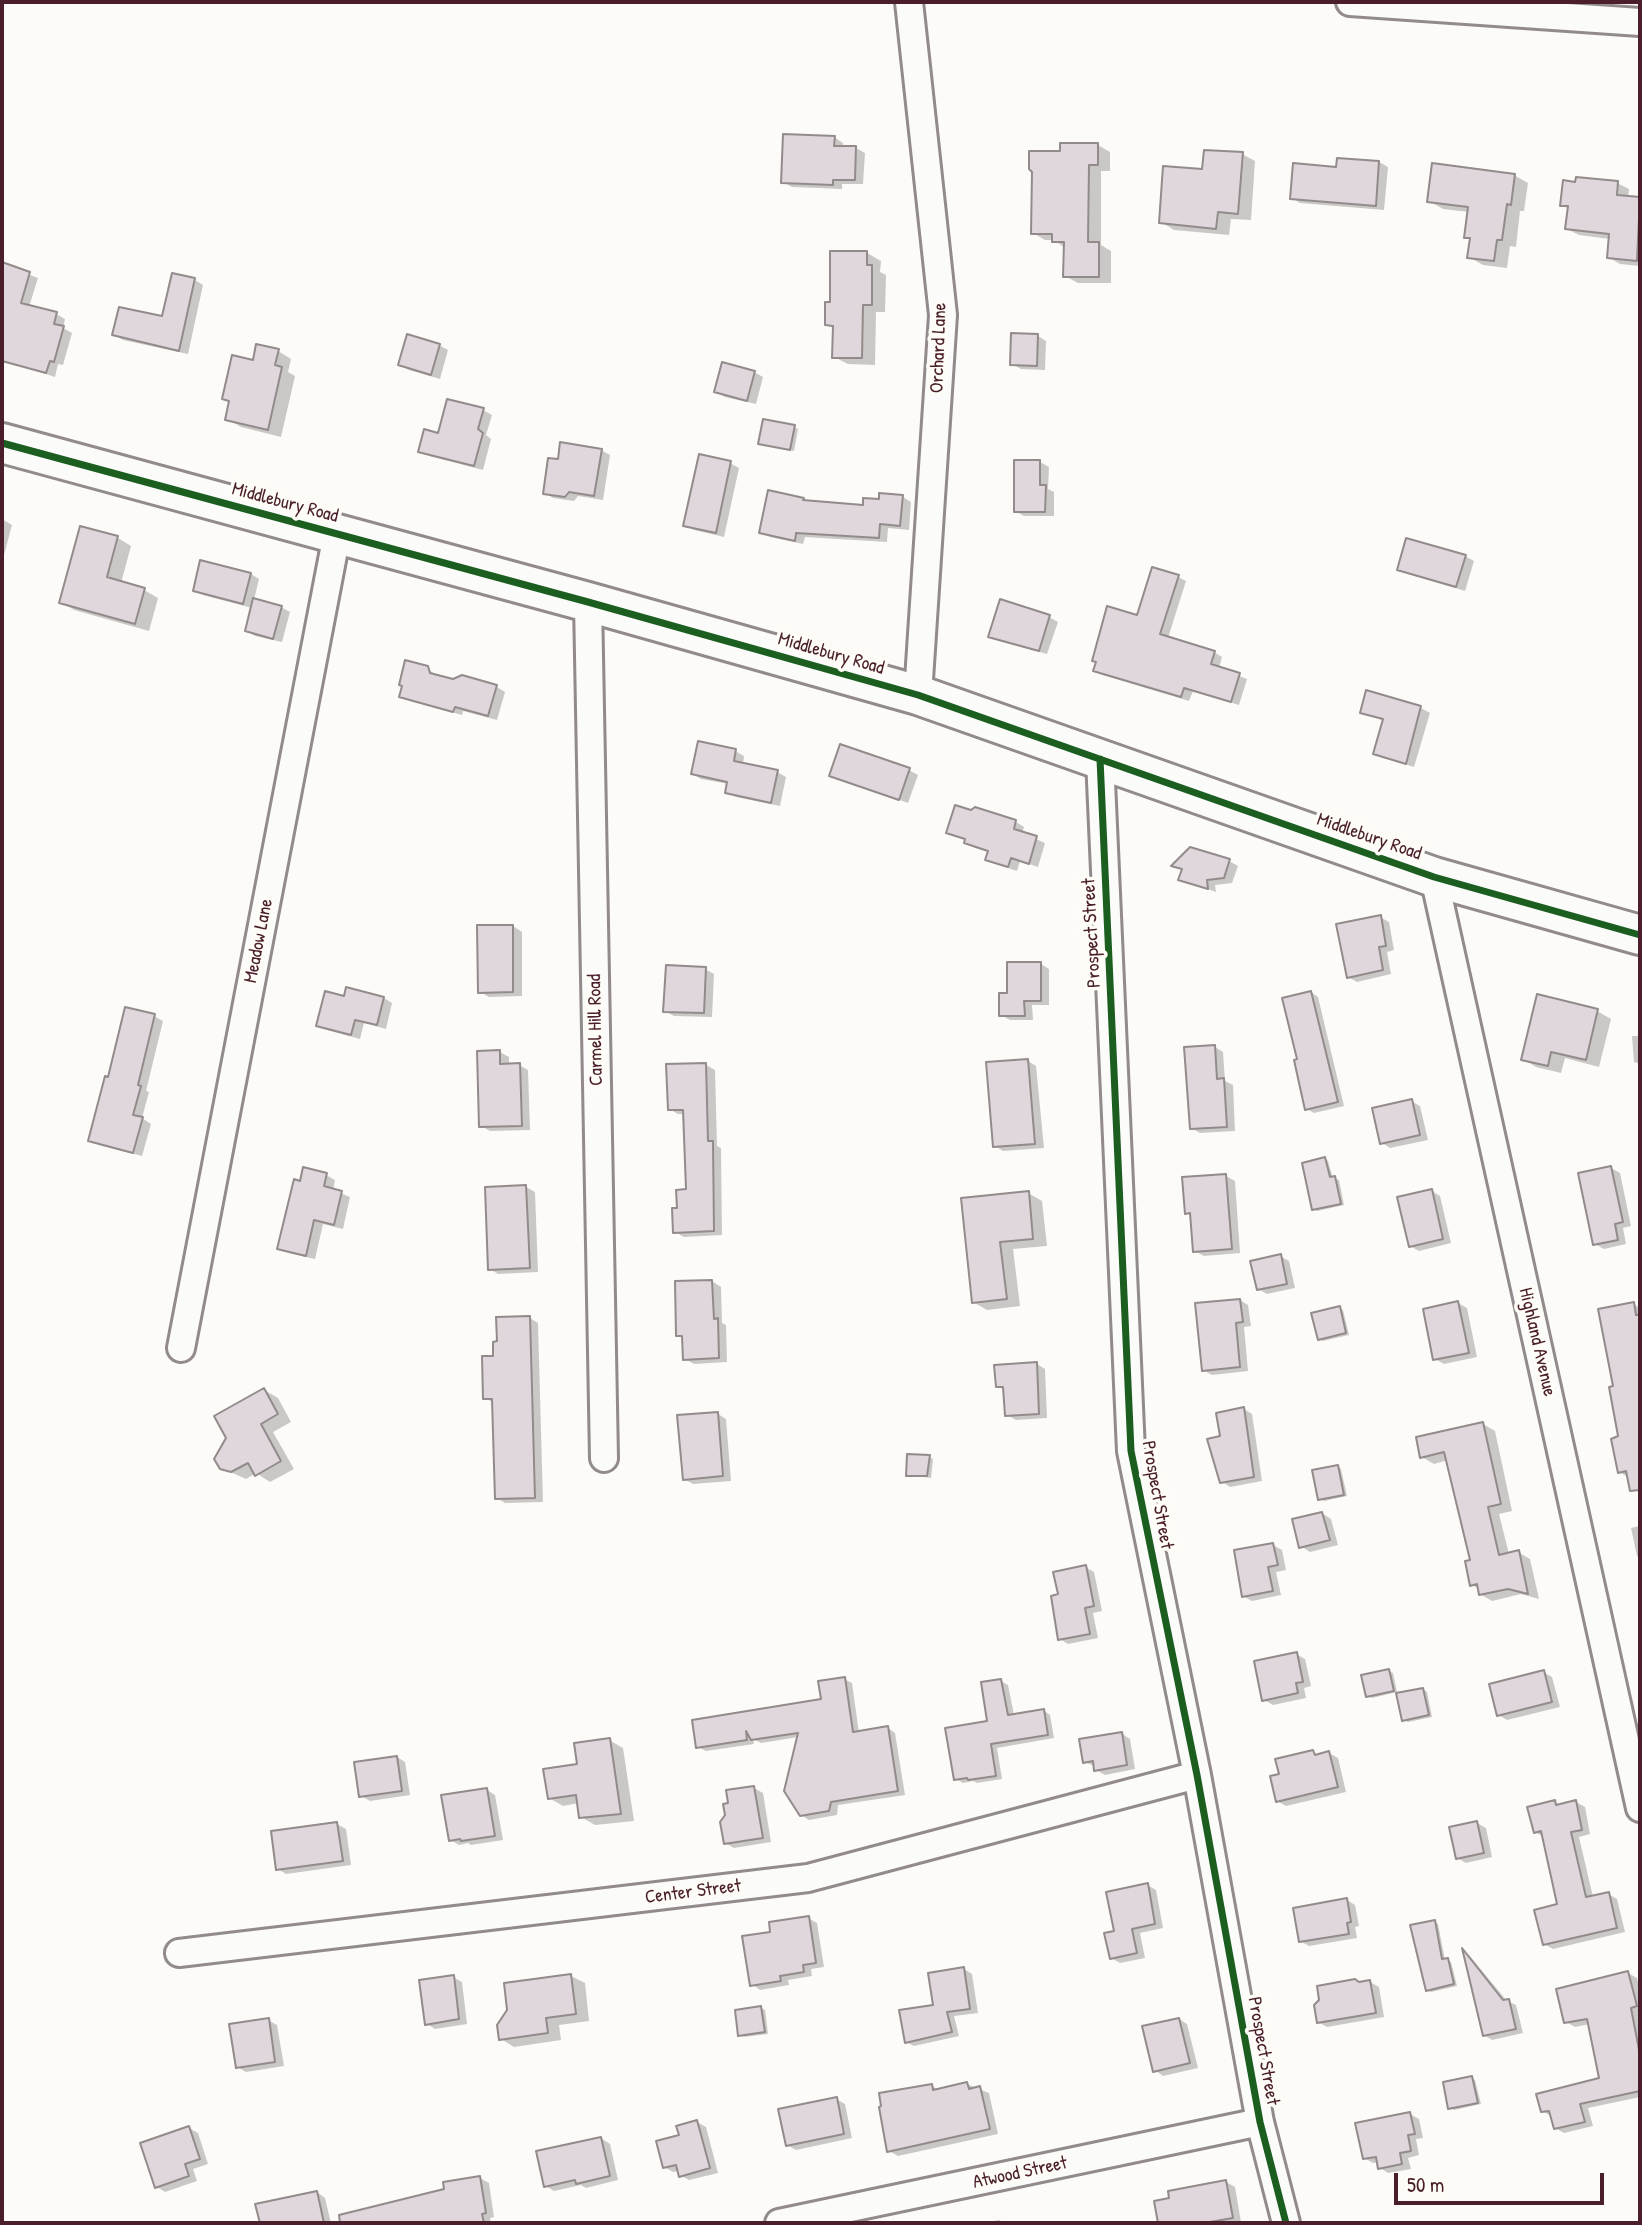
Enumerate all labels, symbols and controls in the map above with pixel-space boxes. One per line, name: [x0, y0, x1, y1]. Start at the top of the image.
street label: Orchard Lane: [926, 302, 952, 394]
street label: Middlebury Road: [229, 478, 341, 528]
street label: Middlebury Road: [775, 628, 887, 680]
street label: Middlebury Road: [1314, 808, 1424, 866]
street label: Prospect Street: [1078, 878, 1106, 988]
street label: Meadow Lane: [240, 897, 278, 985]
street label: Carmel Hill Road: [584, 974, 608, 1086]
street label: Highland Avenue: [1513, 1286, 1561, 1398]
street label: Prospect Street: [1136, 1439, 1178, 1551]
street label: Center Street: [644, 1875, 742, 1909]
street label: Prospect Street: [1242, 1995, 1284, 2107]
street label: Atwood Street: [971, 2152, 1069, 2194]
scale bar: [1397, 2158, 1607, 2202]
text: 50 m: [1407, 2170, 1444, 2199]

